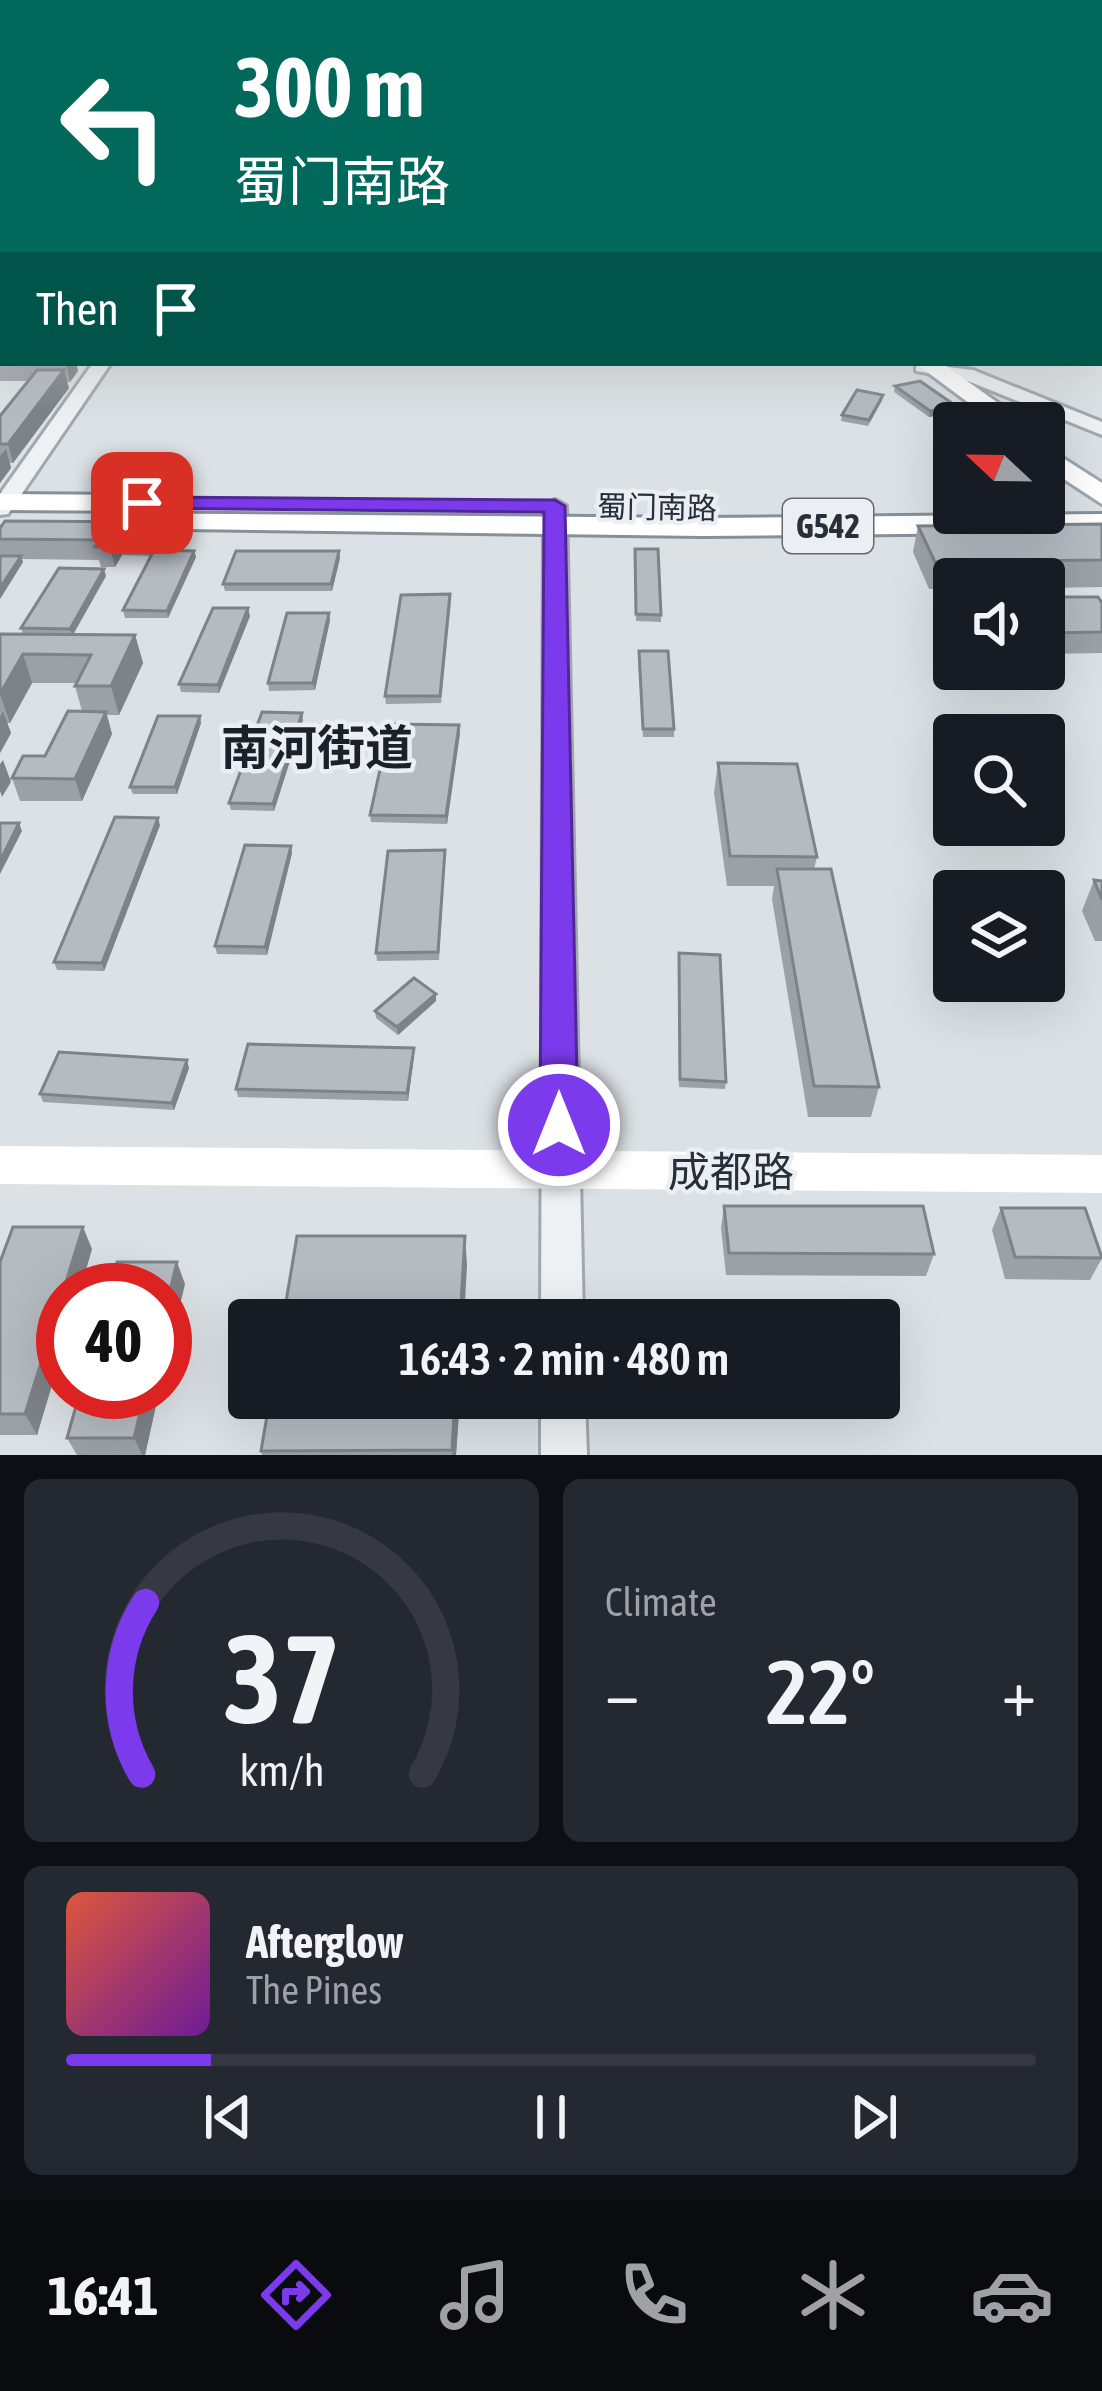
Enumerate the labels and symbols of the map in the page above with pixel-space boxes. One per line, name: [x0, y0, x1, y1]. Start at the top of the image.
north arrow: [933, 402, 1065, 534]
pin: [91, 452, 193, 554]
street label: 蜀门南路: [597, 489, 717, 525]
road number: G542: [783, 499, 873, 553]
district label: 南河街道: [221, 720, 413, 775]
position arrow: [496, 1062, 622, 1188]
street label: 成都路: [668, 1148, 794, 1196]
speed limit sign: 40: [36, 1263, 192, 1419]

